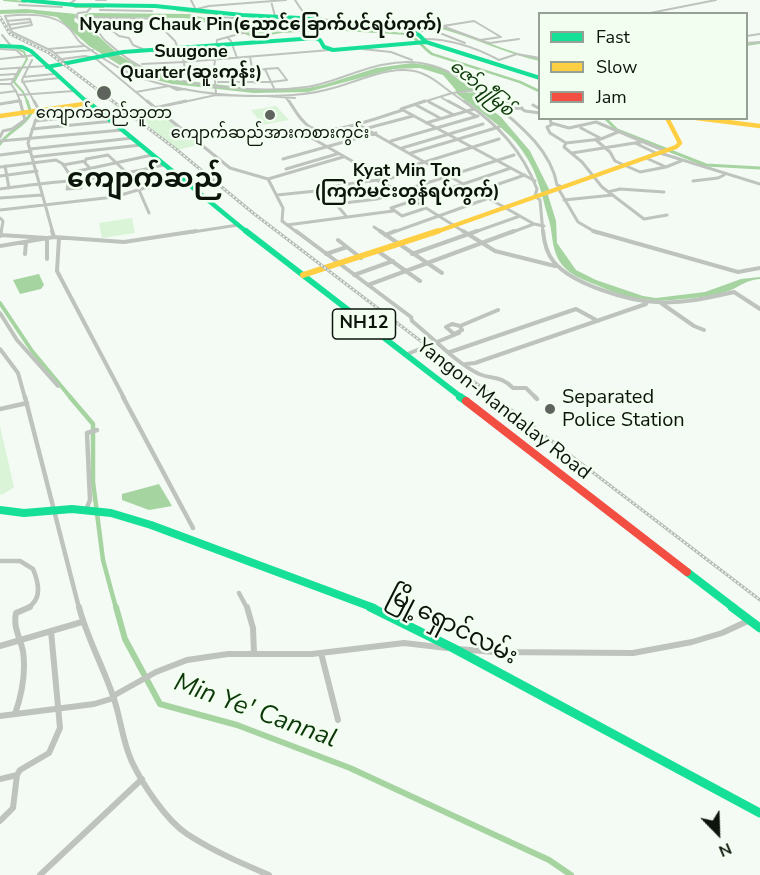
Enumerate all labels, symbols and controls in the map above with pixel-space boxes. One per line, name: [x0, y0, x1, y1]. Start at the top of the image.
legend: [538, 12, 748, 120]
district label: Nyaung Chauk Pin(ညောင်ခြောက်ပင်ရပ်ကွက်): [79, 15, 443, 37]
text: Fast: [596, 25, 630, 49]
district label: Suugone Quarter(ဆူးကုန်း): [120, 42, 262, 84]
text: Slow: [596, 55, 637, 79]
water label: ဇော်ဂျီမြစ်: [445, 56, 517, 122]
marker: ကျောက်ဆည်ဘူတာ: [95, 84, 113, 102]
text: Jam: [596, 85, 627, 109]
place label: ကျောက်ဆည်ဘူတာ: [36, 104, 172, 124]
marker: ကျောက်ဆည်အားကစားကွင်း: [263, 108, 277, 122]
place label: ကျောက်ဆည်အားကစားကွင်း: [171, 124, 369, 144]
district label: Kyat Min Ton (ကြက်မင်းတွန်ရပ်ကွက်): [314, 161, 500, 204]
district label: ကျောက်ဆည်: [67, 164, 223, 196]
road number: NH12: [332, 309, 395, 339]
street label: Yangon-Mandalay Road: [411, 334, 595, 486]
place label: Separated Police Station: [562, 386, 685, 433]
marker: Separated Police Station: [543, 402, 557, 416]
street label: မြို့ရှောင်လမ်း: [382, 582, 522, 672]
water label: Min Ye' Cannal: [169, 668, 341, 756]
north arrow: [688, 803, 748, 863]
text: N: [715, 837, 735, 862]

